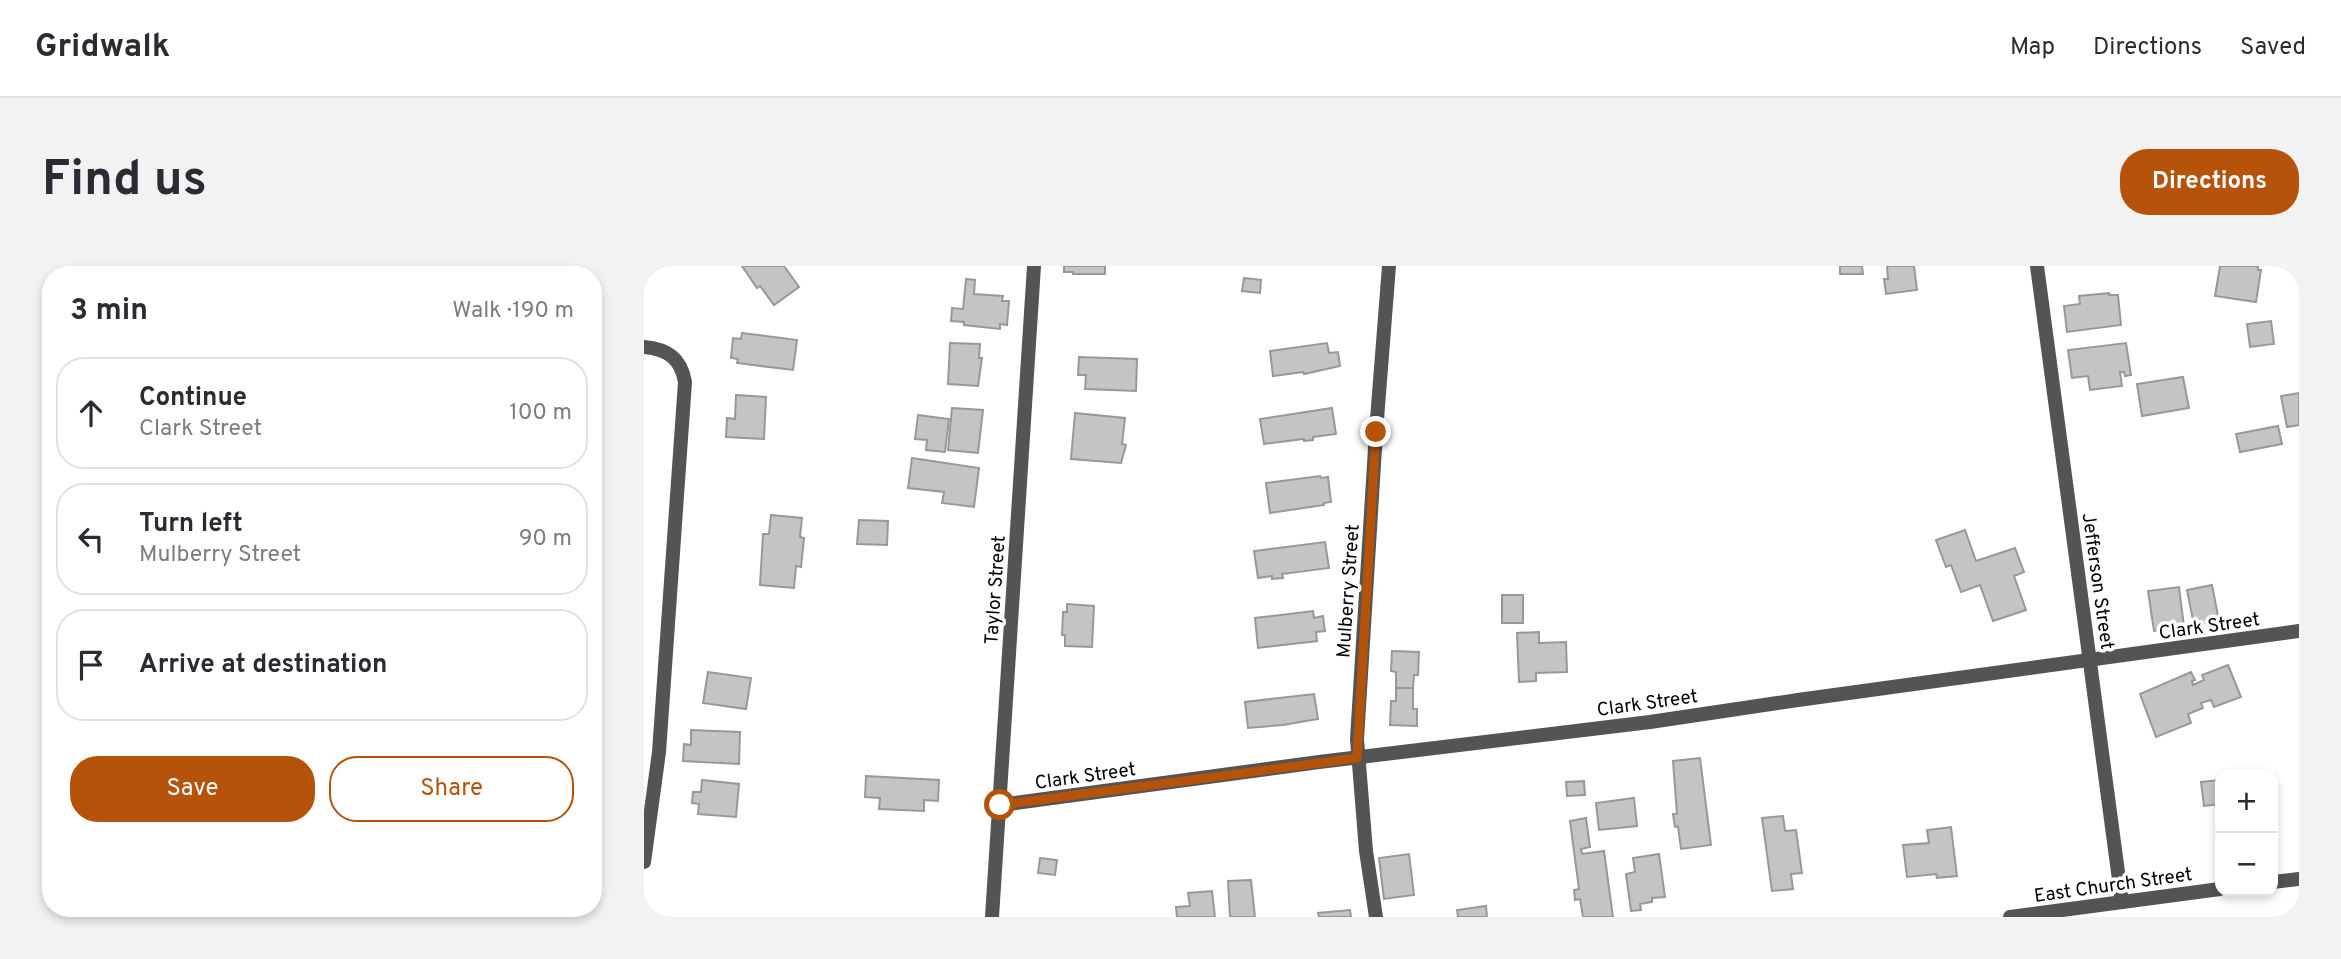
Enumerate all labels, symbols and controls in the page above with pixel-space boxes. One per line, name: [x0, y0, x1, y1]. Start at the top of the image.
text: Gridwalk: [35, 27, 170, 69]
text: Map: [2010, 33, 2055, 63]
text: Directions: [2093, 33, 2202, 63]
text: Saved: [2240, 33, 2306, 63]
button: Directions: [2120, 149, 2299, 215]
text: Find us: [42, 151, 207, 213]
text: 3 min: [70, 293, 148, 330]
text: Walk · 190 m: [452, 297, 574, 326]
text: Continue: [139, 382, 247, 415]
icon: ahead: [72, 394, 110, 432]
text: 100 m: [509, 399, 572, 428]
text: Clark Street: [139, 415, 262, 444]
route end: [1360, 416, 1391, 447]
text: Turn left: [139, 508, 243, 541]
street label: Jefferson Street: [2076, 511, 2118, 651]
icon: left: [72, 520, 110, 558]
street label: Mulberry Street: [1332, 523, 1366, 659]
text: 90 m: [519, 525, 572, 554]
street label: Taylor Street: [980, 535, 1012, 646]
text: Mulberry Street: [139, 541, 301, 570]
street label: Clark Street: [2157, 608, 2261, 646]
icon: arrive: [72, 646, 110, 684]
text: Arrive at destination: [139, 649, 387, 682]
street label: Clark Street: [1595, 685, 1699, 723]
button: Save: [70, 756, 315, 822]
button: Share: [329, 756, 574, 822]
street label: Clark Street: [1033, 758, 1137, 796]
map controls: [2215, 770, 2278, 896]
button: +: [2215, 770, 2278, 833]
route start: [984, 789, 1015, 820]
button: −: [2215, 833, 2278, 896]
street label: East Church Street: [2033, 863, 2194, 909]

